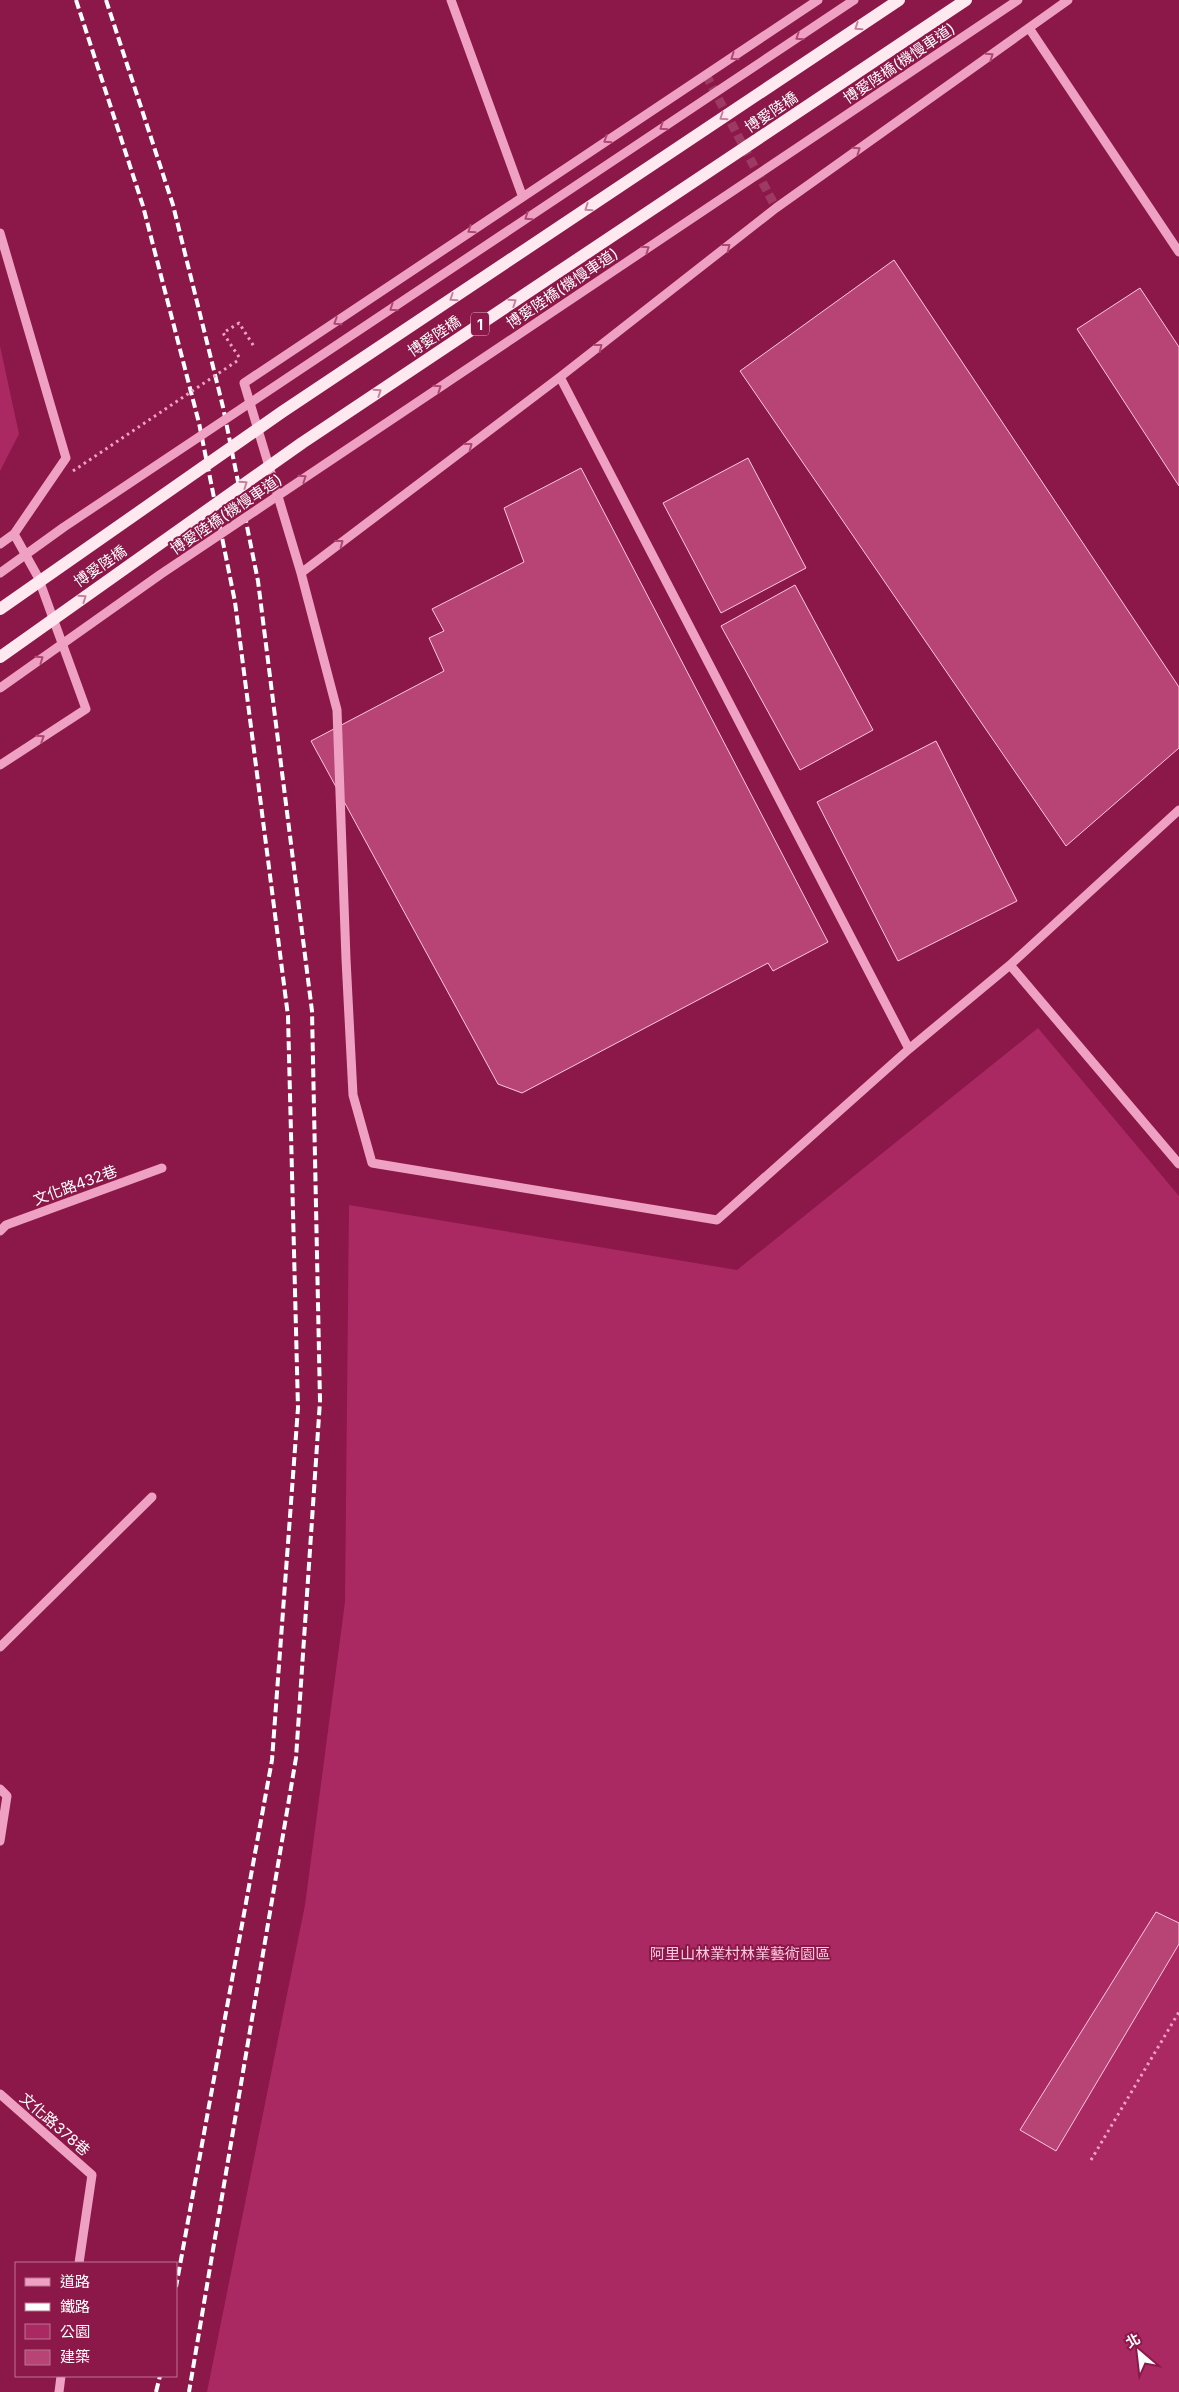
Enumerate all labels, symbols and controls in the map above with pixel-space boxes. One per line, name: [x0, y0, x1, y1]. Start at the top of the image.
street label: 博愛陸橋(機慢車道): [839, 19, 959, 107]
one-way arrow: [855, 21, 864, 30]
one-way arrow: [795, 31, 804, 40]
one-way arrow: [730, 51, 739, 60]
one-way arrow: [984, 53, 994, 62]
street label: 博愛陸橋: [741, 87, 801, 137]
one-way arrow: [719, 111, 728, 121]
one-way arrow: [660, 121, 669, 130]
one-way arrow: [603, 134, 612, 144]
one-way arrow: [851, 147, 861, 156]
one-way arrow: [584, 202, 594, 211]
one-way arrow: [525, 211, 534, 220]
one-way arrow: [468, 224, 477, 233]
street label: 博愛陸橋(機慢車道): [502, 244, 622, 332]
one-way arrow: [721, 244, 731, 253]
one-way arrow: [641, 245, 650, 255]
one-way arrow: [449, 292, 459, 301]
one-way arrow: [508, 299, 517, 309]
one-way arrow: [389, 301, 398, 311]
street label: 博愛陸橋: [404, 311, 464, 361]
road number: 1: [471, 312, 489, 336]
one-way arrow: [334, 316, 343, 325]
one-way arrow: [593, 345, 602, 353]
one-way arrow: [433, 385, 442, 394]
one-way arrow: [372, 389, 382, 398]
one-way arrow: [463, 443, 473, 452]
street label: 博愛陸橋(機慢車道): [166, 470, 286, 558]
one-way arrow: [298, 475, 307, 484]
one-way arrow: [238, 481, 248, 490]
street label: 博愛陸橋: [70, 541, 130, 591]
one-way arrow: [334, 541, 343, 549]
one-way arrow: [77, 595, 86, 604]
one-way arrow: [34, 656, 44, 665]
one-way arrow: [36, 735, 45, 745]
street label: 文化路432巷: [30, 1161, 120, 1209]
park label: 阿里山林業村林業藝術園區: [650, 1944, 830, 1963]
street label: 文化路378巷: [16, 2088, 94, 2160]
legend: [15, 2262, 178, 2377]
text: 道路: [60, 2272, 90, 2291]
text: 鐵路: [60, 2297, 90, 2316]
text: 公園: [60, 2322, 90, 2341]
north arrow: [1114, 2327, 1164, 2377]
text: 北: [1122, 2329, 1143, 2351]
text: 建築: [60, 2347, 90, 2366]

